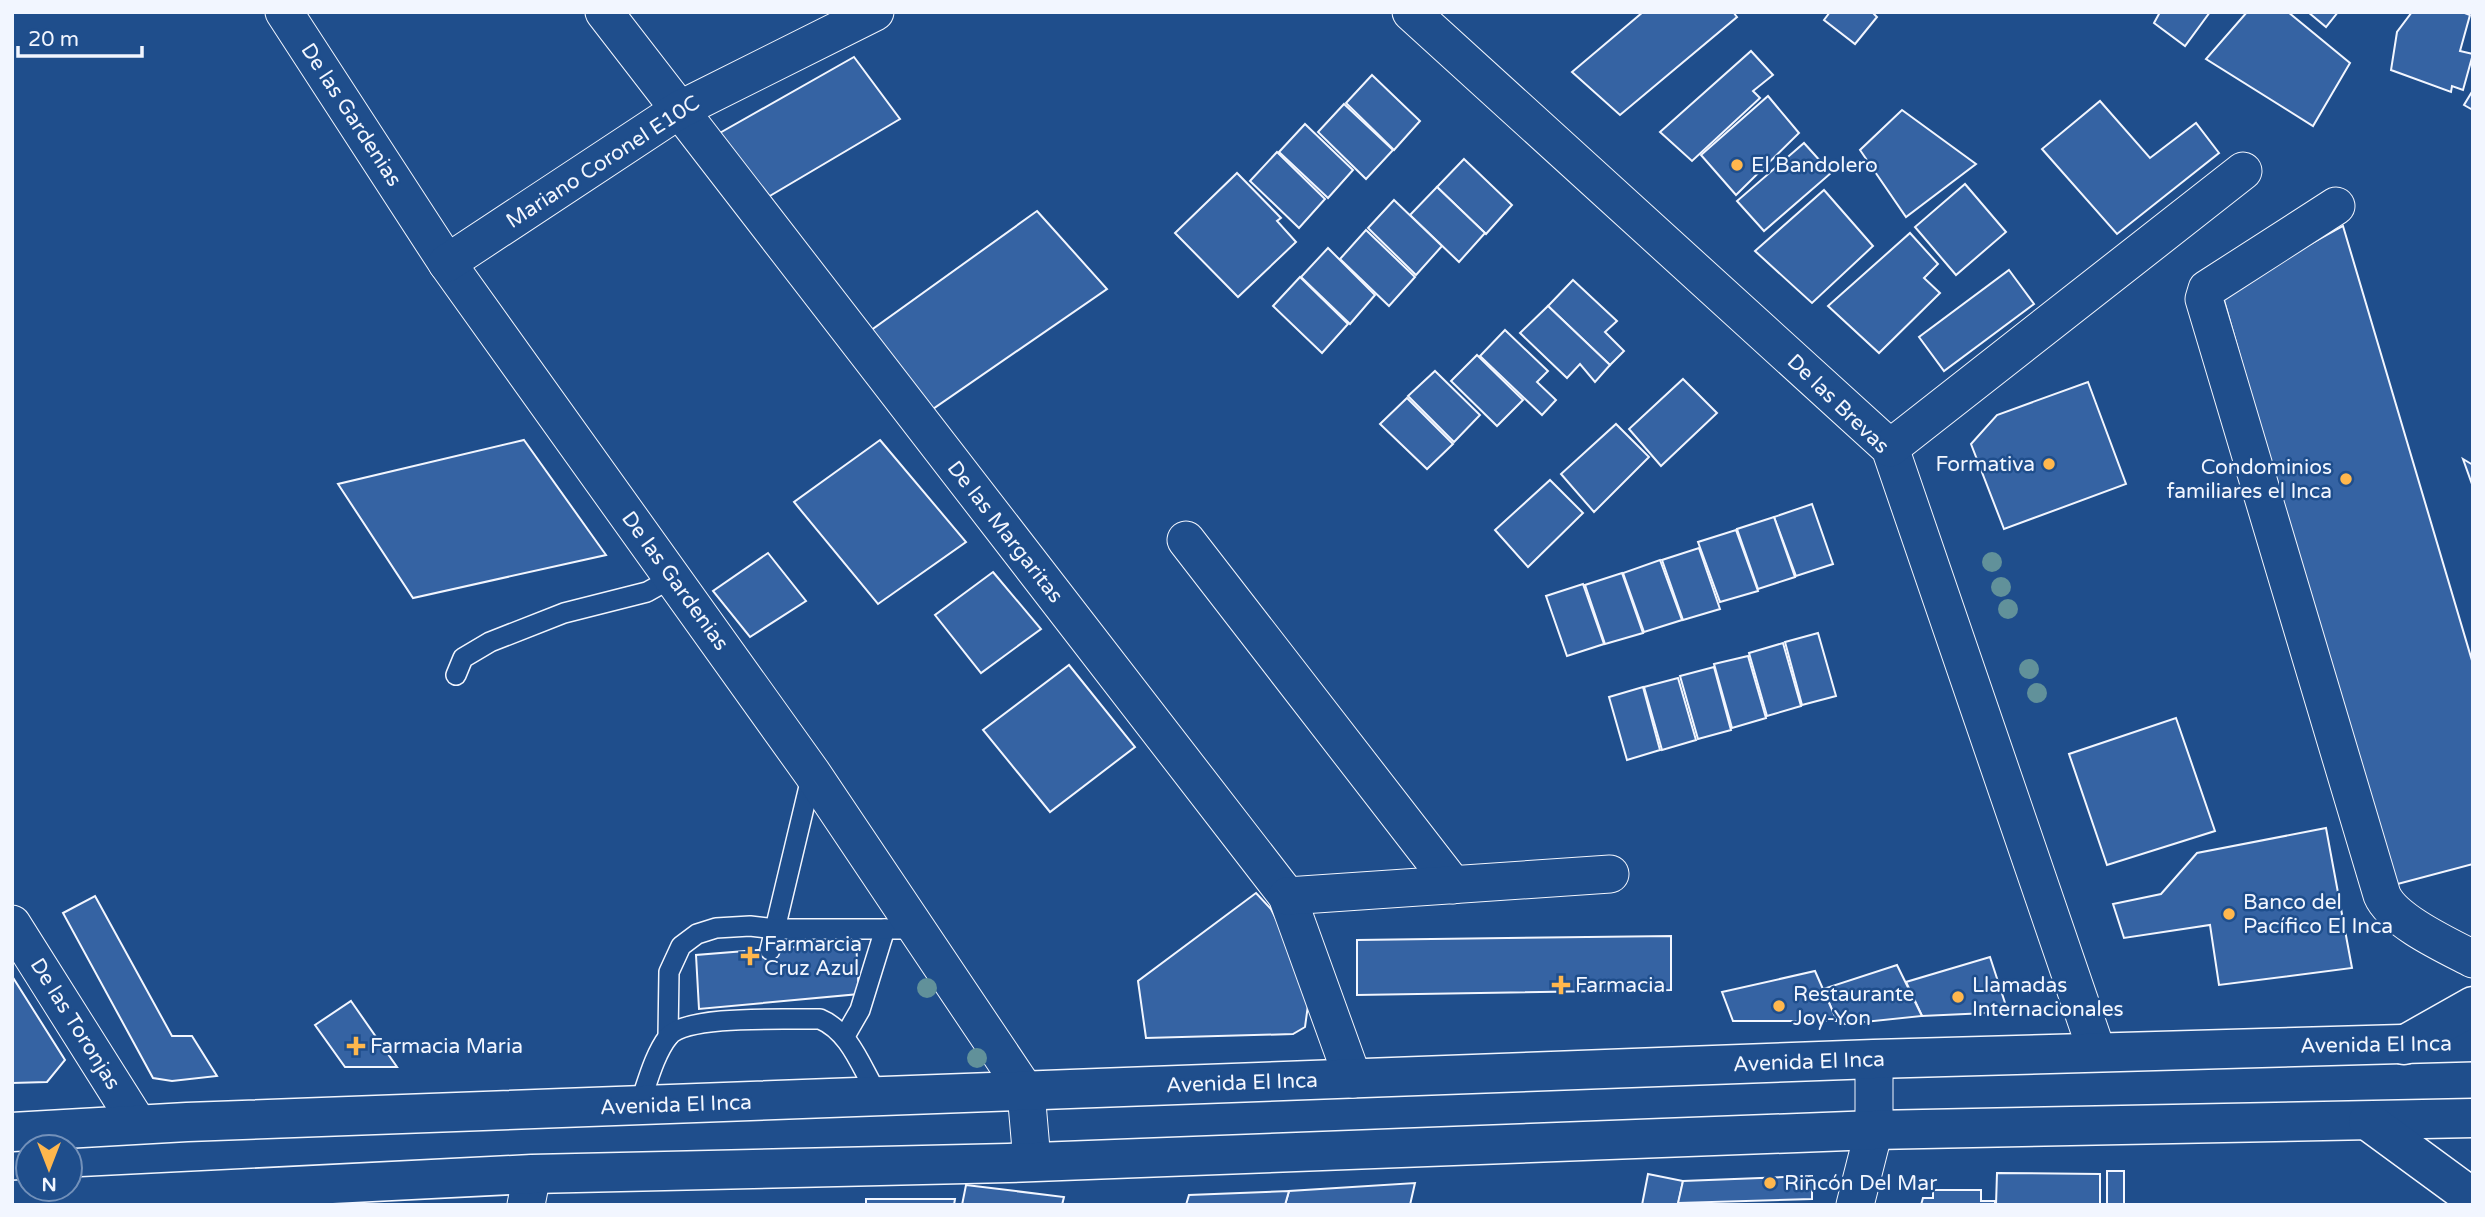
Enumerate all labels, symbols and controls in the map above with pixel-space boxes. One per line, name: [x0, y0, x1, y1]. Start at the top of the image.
scale bar: [18, 14, 142, 58]
text: 20 m: [28, 27, 79, 52]
street label: De las Gardenias: [295, 39, 407, 191]
street label: Mariano Coronel E10C: [502, 90, 704, 234]
place label: El Bandolero: [1751, 153, 1878, 178]
marker: El Bandolero: [1729, 157, 1745, 173]
street label: De las Brevas: [1782, 349, 1894, 459]
place label: Formativa: [1935, 452, 2035, 477]
place label: Condominios familiares el Inca: [2166, 455, 2332, 504]
street label: De las Margaritas: [942, 456, 1068, 608]
marker: Formativa: [2041, 456, 2057, 472]
marker: Condominios familiares el Inca: [2338, 471, 2354, 487]
street label: De las Gardenias: [616, 507, 734, 655]
place label: Banco del Pacífico El Inca: [2243, 890, 2393, 939]
marker: Banco del Pacífico El Inca: [2221, 906, 2237, 922]
place label: Farmarcia Cruz Azul: [764, 932, 862, 981]
marker: Farmarcia Cruz Azul: [742, 948, 758, 964]
street label: De las Toronjas: [25, 954, 125, 1094]
place label: Farmacia: [1575, 973, 1665, 998]
place label: Llamadas Internacionales: [1972, 973, 2124, 1022]
marker: Farmacia: [1553, 977, 1569, 993]
place label: Restaurante Joy-Yon: [1793, 982, 1915, 1031]
marker: Llamadas Internacionales: [1950, 989, 1966, 1005]
marker: Restaurante Joy-Yon: [1771, 998, 1787, 1014]
street label: Avenida El Inca: [2300, 1031, 2452, 1059]
place label: Farmacia Maria: [370, 1034, 523, 1059]
marker: Farmacia Maria: [348, 1038, 364, 1054]
street label: Avenida El Inca: [1733, 1047, 1885, 1077]
street label: Avenida El Inca: [1166, 1068, 1318, 1098]
street label: Avenida El Inca: [600, 1090, 752, 1120]
north arrow: [14, 1133, 84, 1203]
place label: Rincón Del Mar: [1784, 1171, 1937, 1196]
text: N: [41, 1173, 57, 1195]
marker: Rincón Del Mar: [1762, 1175, 1778, 1191]

